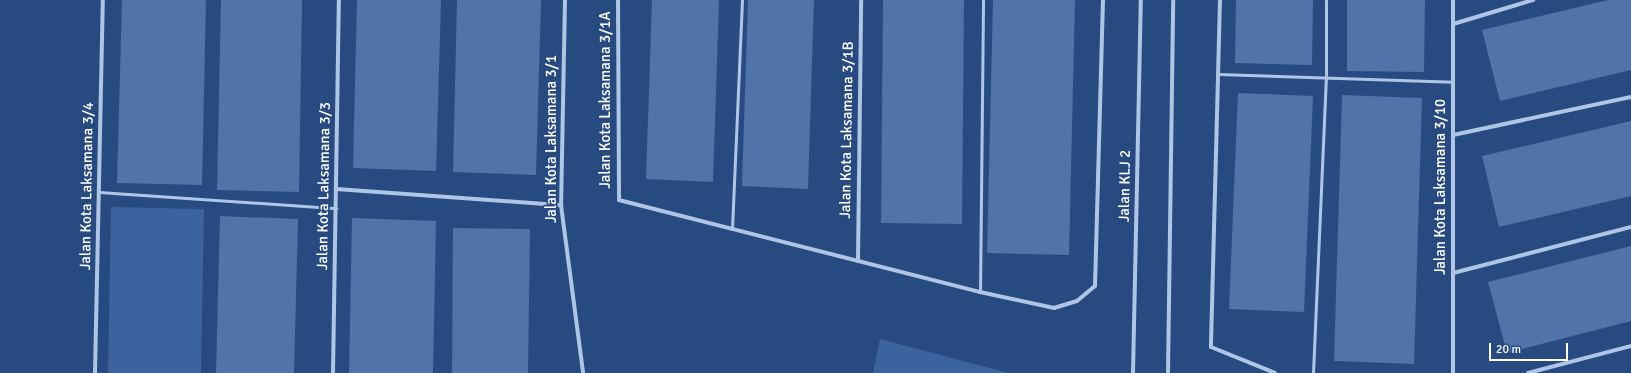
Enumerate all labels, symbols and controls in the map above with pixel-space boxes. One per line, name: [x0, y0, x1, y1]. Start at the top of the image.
street label: Jalan Kota Laksamana 3/1A: [597, 11, 615, 189]
street label: Jalan Kota Laksamana 3/1B: [836, 41, 858, 219]
street label: Jalan Kota Laksamana 3/1: [543, 55, 561, 223]
street label: Jalan Kota Laksamana 3/10: [1432, 99, 1450, 275]
street label: Jalan Kota Laksamana 3/4: [77, 102, 97, 270]
street label: Jalan Kota Laksamana 3/3: [314, 102, 334, 270]
street label: Jalan KLJ 2: [1115, 150, 1135, 222]
scale bar: [1491, 335, 1570, 361]
text: 20 m: [1496, 342, 1521, 357]

